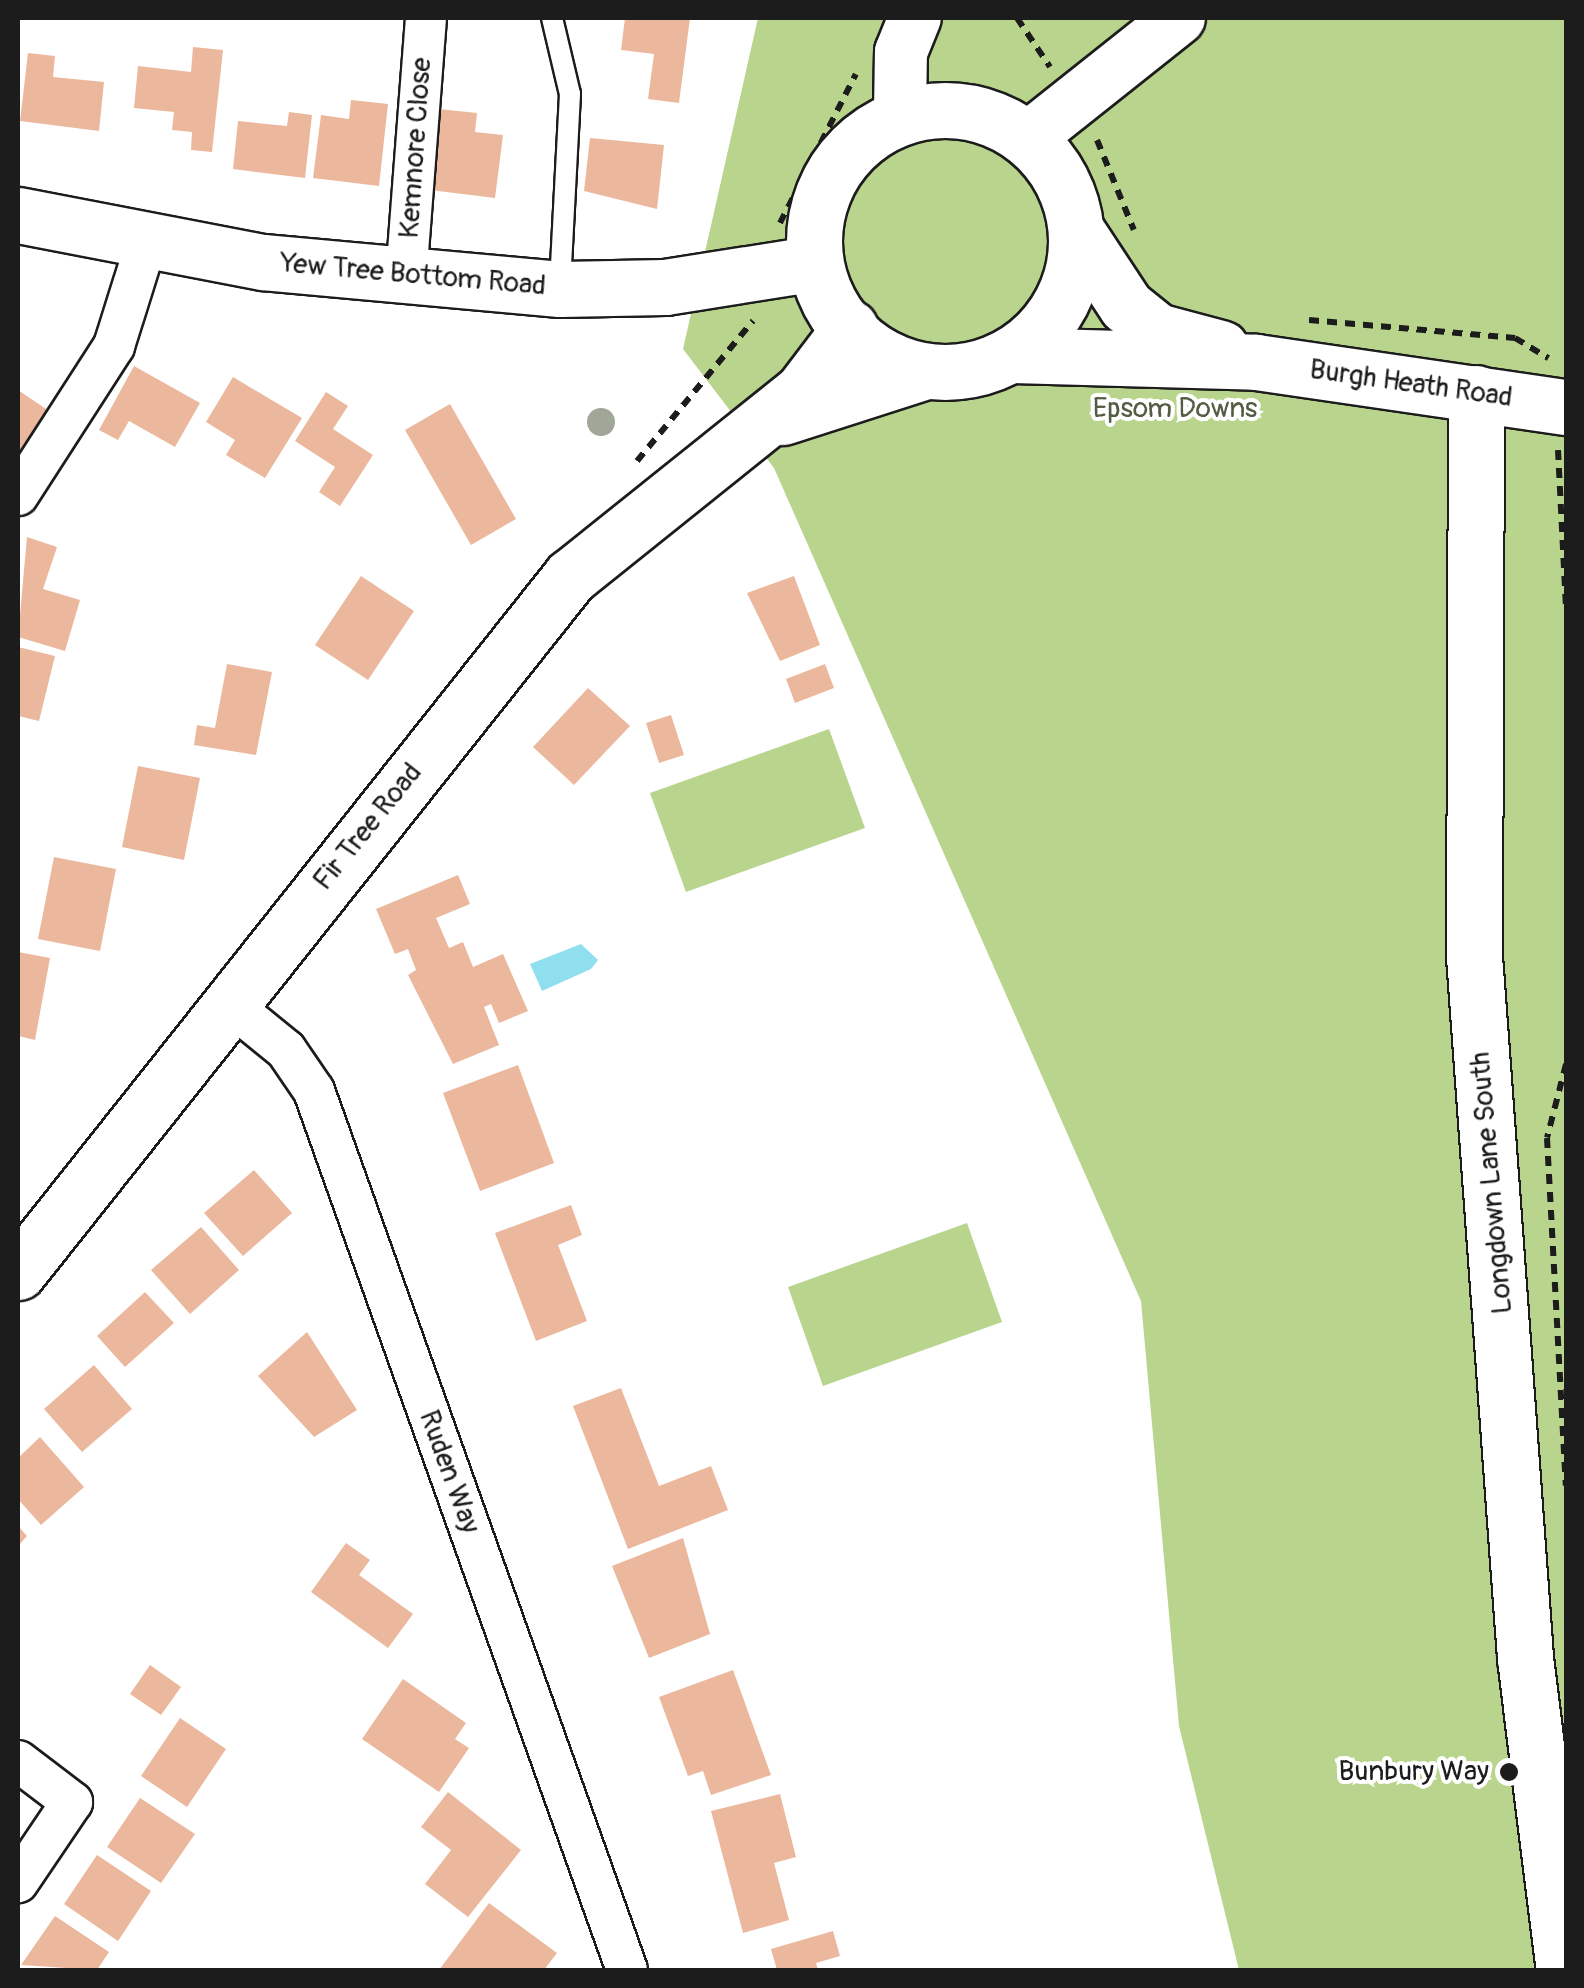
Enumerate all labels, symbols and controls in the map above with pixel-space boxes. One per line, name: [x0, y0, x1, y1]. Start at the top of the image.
street label: Kemnore Close: [393, 56, 439, 240]
street label: Yew Tree Bottom Road: [279, 247, 547, 303]
street label: Burgh Heath Road: [1307, 353, 1515, 415]
park label: Epsom Downs: [1093, 392, 1257, 426]
street label: Fir Tree Road: [307, 757, 429, 897]
street label: Longdown Lane South: [1464, 1051, 1520, 1315]
street label: Ruden Way: [411, 1406, 487, 1538]
place label: Bunbury Way: [1338, 1755, 1489, 1789]
marker: Bunbury Way: [1498, 1761, 1520, 1783]

